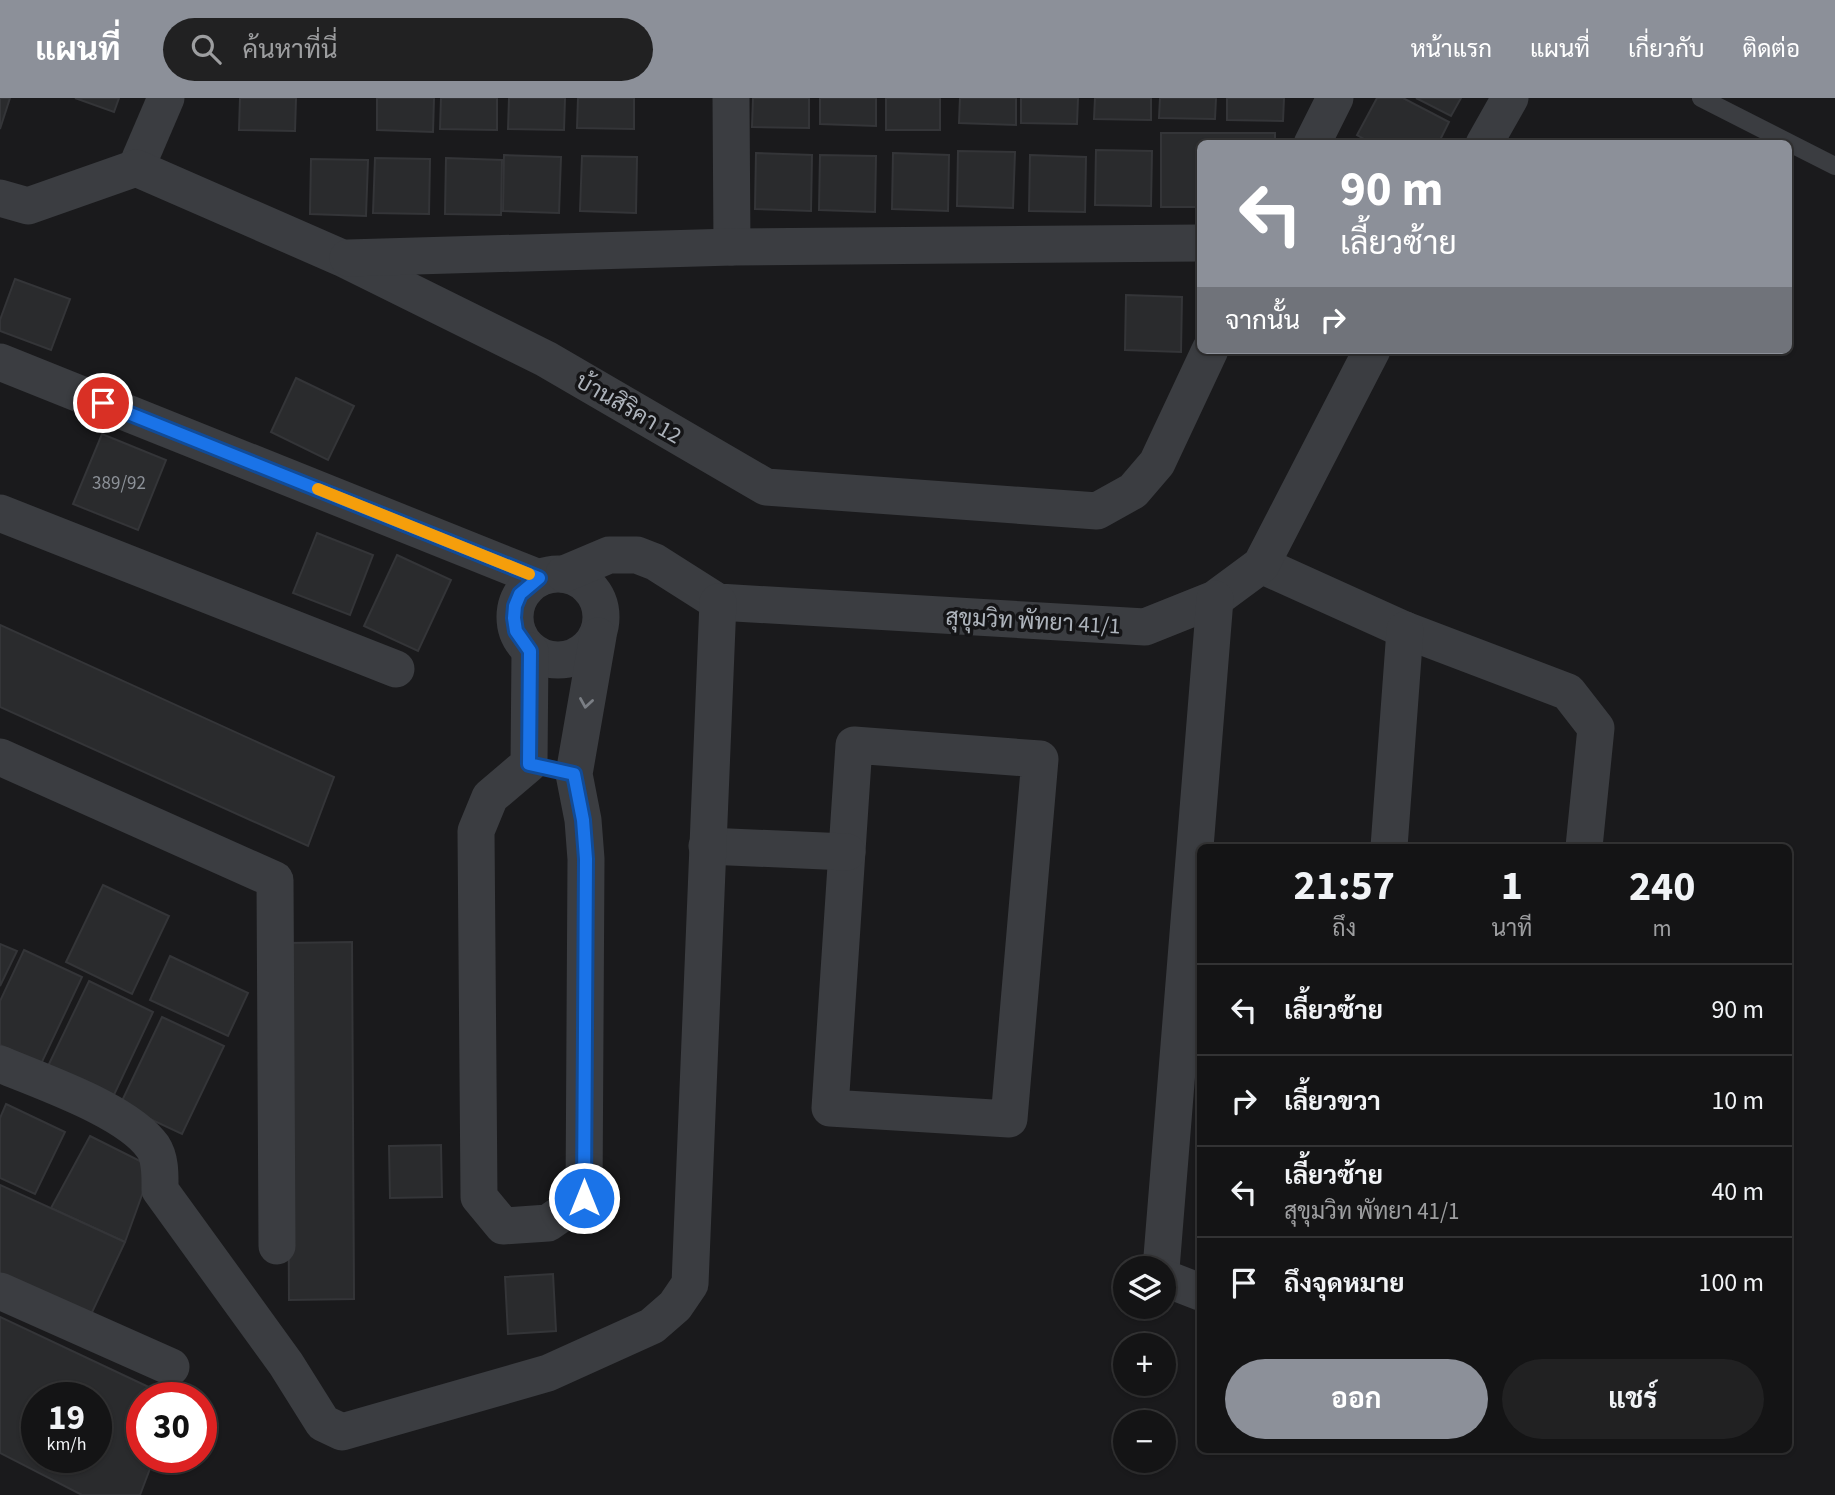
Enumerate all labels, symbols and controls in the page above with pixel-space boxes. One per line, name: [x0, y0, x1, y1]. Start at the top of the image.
search box: [163, 18, 653, 81]
text: แผนที่: [35, 26, 121, 73]
icon: search: [187, 30, 225, 68]
text: ค้นหาที่นี่: [243, 31, 338, 68]
text: หน้าแรก: [1411, 32, 1492, 67]
text: แผนที่: [1530, 32, 1590, 67]
text: เกี่ยวกับ: [1628, 32, 1705, 67]
text: ติดต่อ: [1743, 32, 1800, 67]
text: 90 m: [1340, 155, 1444, 225]
icon: left: [1225, 168, 1316, 259]
text: เลี้ยวซ้าย: [1340, 221, 1457, 267]
icon: right: [1314, 301, 1352, 339]
text: จากนั้น: [1225, 302, 1300, 339]
street label: บ้านสิริคา 12: [570, 365, 688, 452]
pin: [73, 373, 133, 433]
icon: arrive: [84, 384, 122, 422]
house number: 389/92: [92, 470, 146, 497]
street label: สุขุมวิท พัทยา 41/1: [944, 600, 1121, 643]
one-way arrow: [579, 697, 594, 709]
text: 21:57: [1294, 856, 1395, 916]
text: 1: [1501, 856, 1523, 916]
text: 240: [1629, 857, 1695, 917]
text: ถึง: [1332, 912, 1356, 945]
text: นาที: [1491, 912, 1532, 945]
text: m: [1653, 912, 1672, 945]
icon: left: [1225, 991, 1263, 1029]
text: 90 m: [1711, 991, 1764, 1028]
text: เลี้ยวซ้าย: [1284, 992, 1383, 1029]
icon: right: [1225, 1082, 1263, 1120]
text: 10 m: [1711, 1082, 1764, 1119]
text: เลี้ยวขวา: [1284, 1083, 1381, 1120]
text: เลี้ยวซ้าย: [1284, 1157, 1383, 1194]
position arrow: [547, 1161, 621, 1235]
icon: left: [1225, 1173, 1263, 1211]
text: 40 m: [1711, 1173, 1764, 1210]
text: สุขุมวิท พัทยา 41/1: [1284, 1195, 1460, 1228]
map controls: [1113, 1256, 1176, 1473]
button: layers: [1113, 1256, 1176, 1319]
icon: arrive: [1225, 1264, 1263, 1302]
text: 100 m: [1698, 1264, 1764, 1301]
text: ถึงจุดหมาย: [1284, 1265, 1405, 1302]
button: +: [1113, 1333, 1176, 1396]
button: ออก: [1225, 1359, 1488, 1439]
button: แชร์: [1502, 1359, 1764, 1439]
speed limit sign: 30: [126, 1382, 217, 1473]
text: 19: [48, 1393, 85, 1443]
button: −: [1113, 1410, 1176, 1473]
text: km/h: [47, 1432, 86, 1457]

